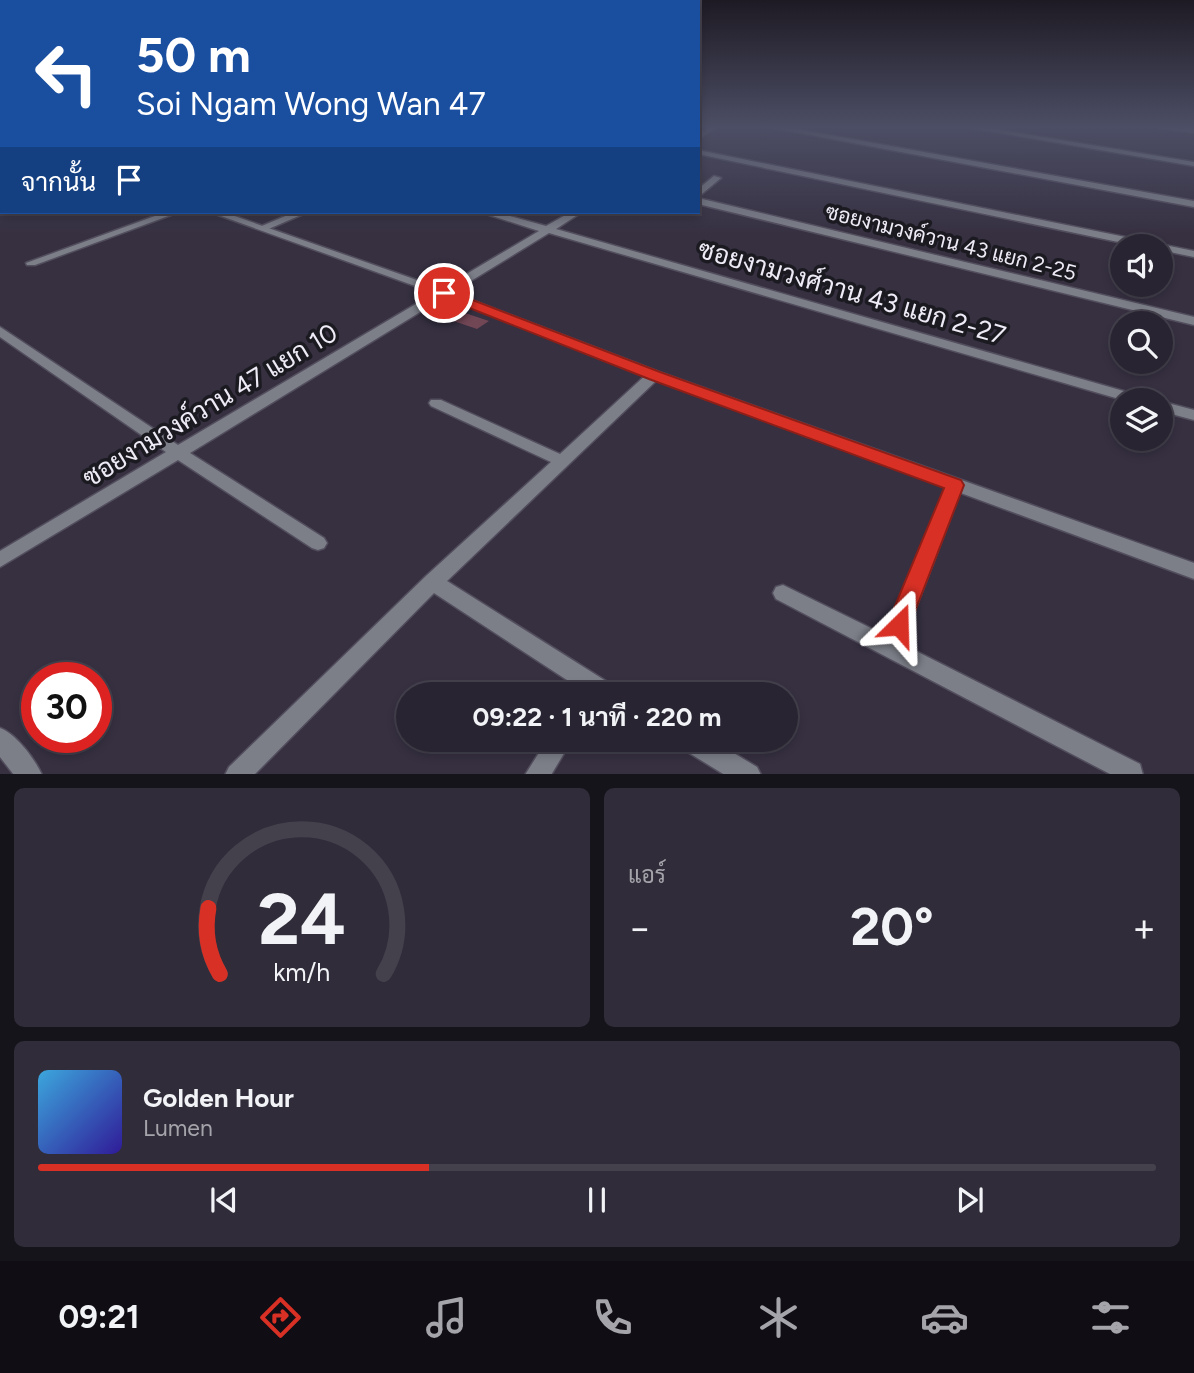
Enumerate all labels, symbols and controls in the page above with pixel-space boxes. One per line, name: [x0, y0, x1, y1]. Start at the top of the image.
text: 50 m: [136, 25, 251, 84]
icon: left: [21, 28, 112, 119]
text: Soi Ngam Wong Wan 47: [136, 85, 486, 123]
icon: arrive: [110, 161, 148, 199]
text: จากนั้น: [21, 166, 96, 198]
street label: ซอยงามวงค์วาน 43 แยก 2-25: [823, 198, 1079, 285]
street label: ซอยงามวงศ์วาน 43 แยก 2-27: [695, 232, 1010, 351]
map controls: [1110, 234, 1173, 451]
button: sound: [1110, 234, 1173, 297]
pin: [414, 263, 474, 323]
icon: arrive: [425, 274, 463, 312]
button: search: [1110, 311, 1173, 374]
street label: ซอยงามวงค์วาน 47 แยก 10: [76, 315, 343, 494]
button: layers: [1110, 388, 1173, 451]
position arrow: [862, 588, 936, 662]
speed limit sign: 30: [21, 662, 112, 753]
text: 09:22 · 1 นาที · 220 m: [473, 701, 721, 733]
text: แอร์: [628, 861, 666, 889]
text: 24: [258, 875, 346, 962]
text: 20°: [850, 896, 934, 958]
text: −: [628, 905, 652, 951]
text: +: [1132, 905, 1156, 951]
text: km/h: [273, 956, 331, 986]
text: Golden Hour: [143, 1082, 294, 1114]
text: Lumen: [143, 1114, 213, 1142]
icon: previous: [205, 1181, 243, 1219]
icon: pause: [578, 1181, 616, 1219]
icon: next: [951, 1181, 989, 1219]
icon: directions: [256, 1293, 305, 1342]
icon: music: [422, 1293, 471, 1342]
icon: phone: [588, 1293, 637, 1342]
icon: climate: [754, 1293, 803, 1342]
icon: car: [920, 1293, 969, 1342]
icon: filters: [1086, 1293, 1135, 1342]
text: 09:21: [59, 1298, 139, 1336]

